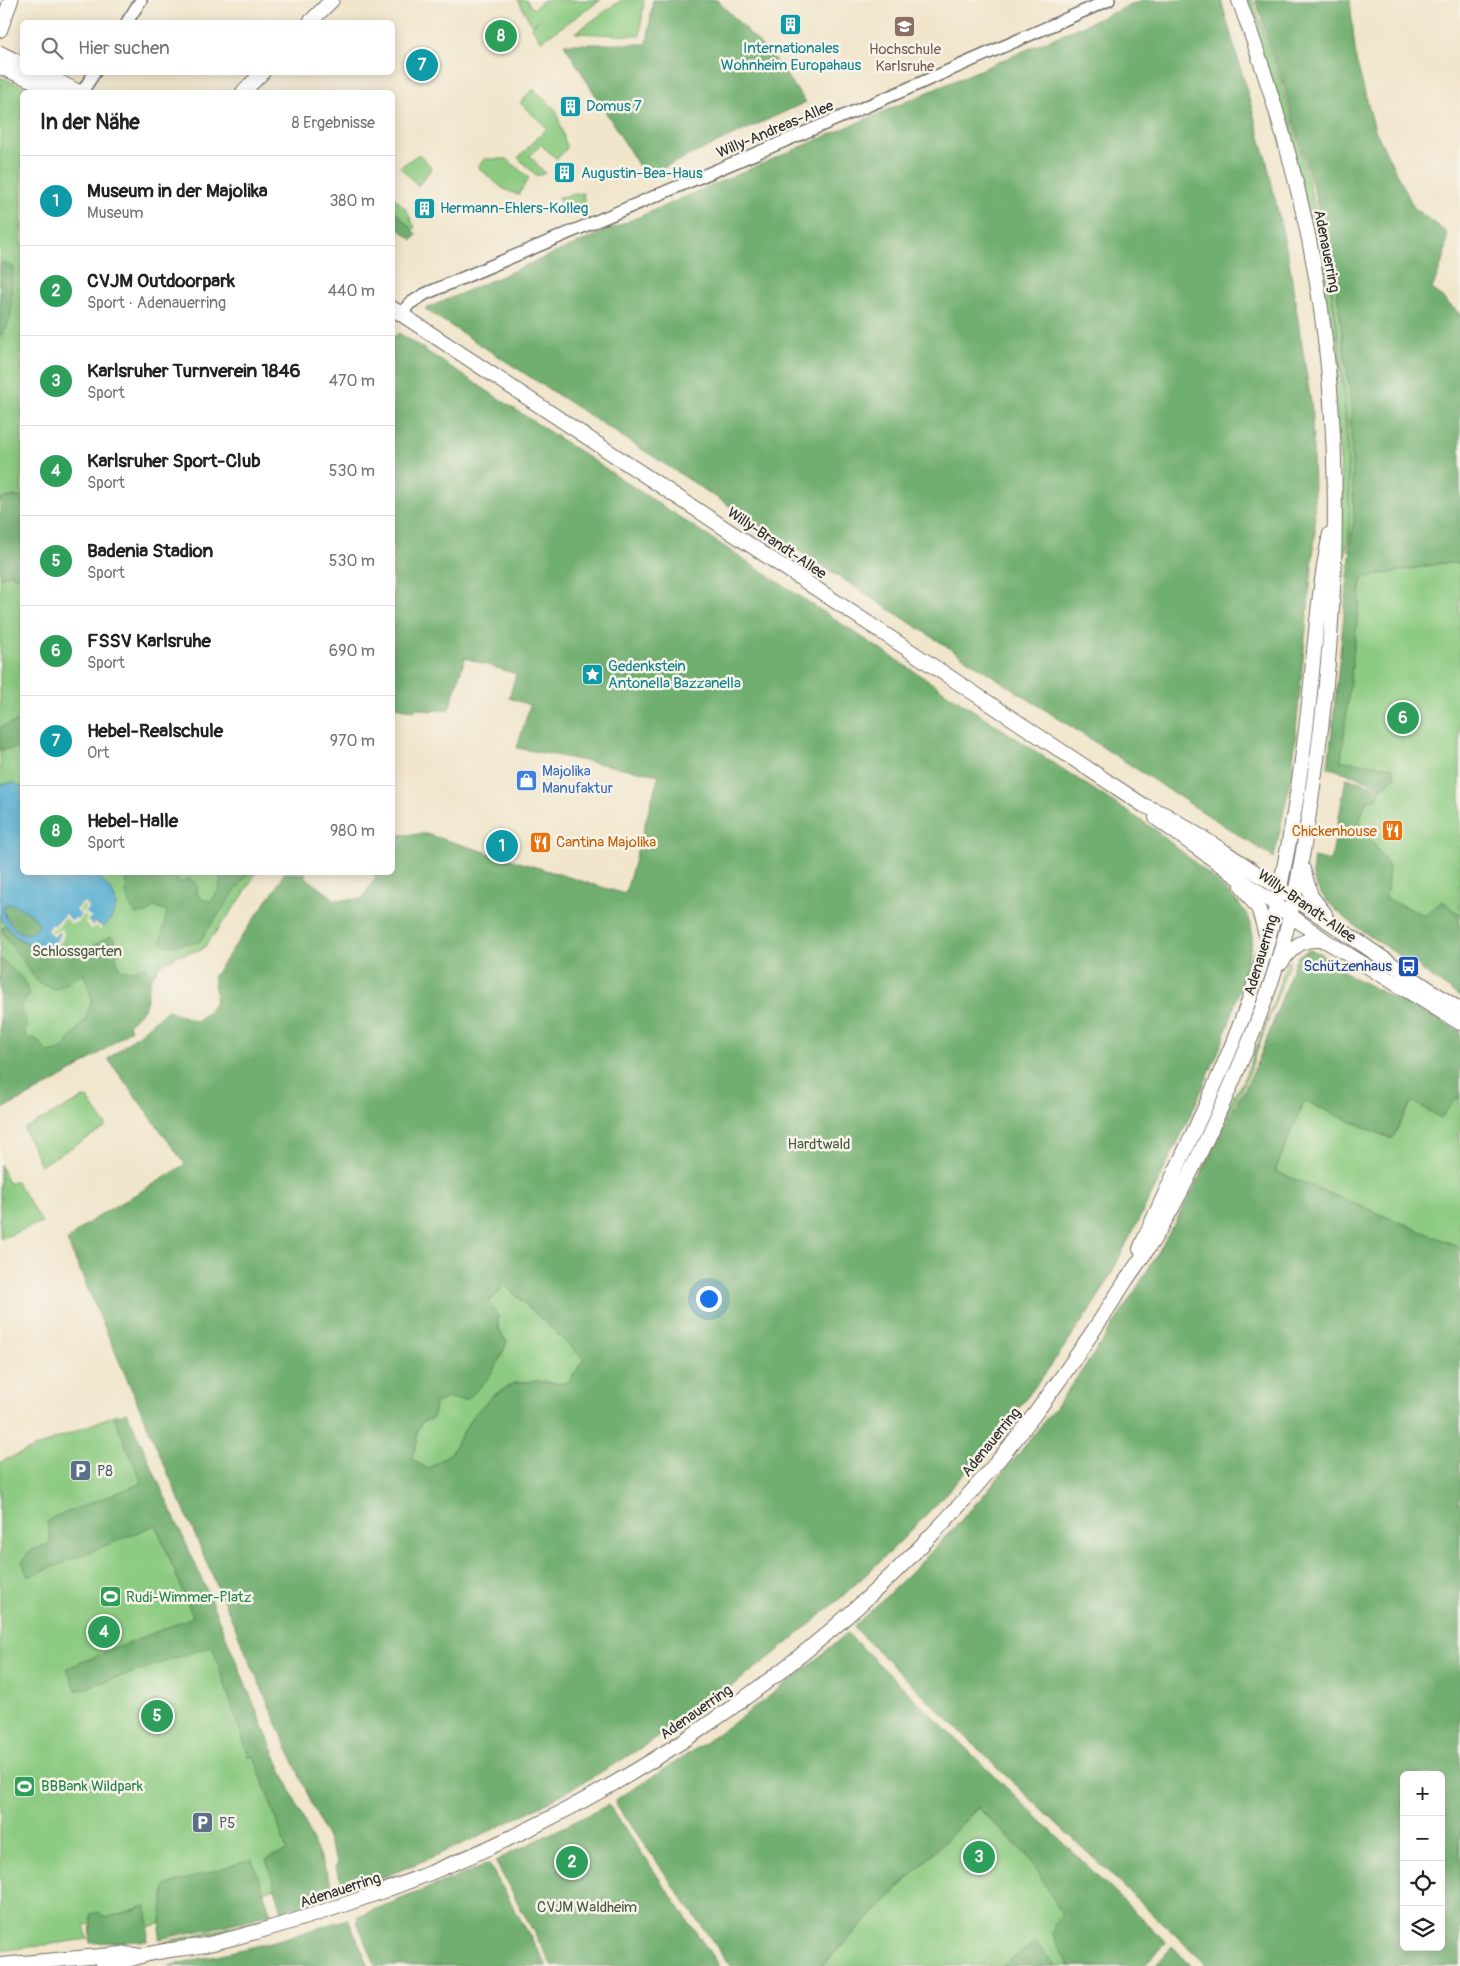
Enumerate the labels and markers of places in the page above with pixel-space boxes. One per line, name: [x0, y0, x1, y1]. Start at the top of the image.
building icon: Internationales Wohnheim Europahaus: [779, 13, 803, 37]
school or university icon: Hochschule Karlsruhe: [893, 14, 917, 38]
pin: 8: [485, 17, 517, 55]
place label: Internationales Wohnheim Europahaus: [721, 39, 861, 75]
place label: Hochschule Karlsruhe: [869, 40, 942, 76]
pin: 7: [406, 46, 438, 84]
building icon: Domus 7: [558, 94, 582, 118]
place label: Domus 7: [586, 97, 642, 116]
building icon: Augustin-Bea-Haus: [553, 161, 577, 185]
place label: Augustin-Bea-Haus: [581, 164, 703, 183]
building icon: Hermann-Ehlers-Kolleg: [412, 196, 436, 220]
place label: Hermann-Ehlers-Kolleg: [440, 199, 588, 218]
place label: Gedenkstein Antonella Bazzanella: [608, 657, 741, 693]
place icon: Gedenkstein Antonella Bazzanella: [580, 663, 604, 687]
pin: 6: [1387, 699, 1419, 737]
place label: Majolika Manufaktur: [542, 762, 614, 798]
shop icon: Majolika Manufaktur: [514, 768, 538, 792]
restaurant icon: Chickenhouse: [1381, 819, 1405, 843]
place label: Chickenhouse: [1292, 822, 1378, 841]
pin: 1: [486, 827, 518, 865]
restaurant icon: Cantina Majolika: [528, 830, 552, 854]
place label: Cantina Majolika: [556, 833, 656, 852]
bus stop icon: Schützenhaus: [1396, 954, 1420, 978]
place label: Schützenhaus: [1303, 957, 1392, 976]
parking icon: P8: [69, 1459, 93, 1483]
place label: P8: [97, 1462, 113, 1481]
sports icon: Rudi-Wimmer-Platz: [98, 1585, 122, 1609]
place label: Rudi-Wimmer-Platz: [126, 1588, 252, 1607]
pin: 4: [88, 1613, 120, 1651]
pin: 5: [141, 1697, 173, 1735]
sports icon: BBBank Wildpark: [13, 1774, 37, 1798]
place label: BBBank Wildpark: [41, 1777, 144, 1796]
parking icon: P5: [191, 1811, 215, 1835]
place label: P5: [219, 1814, 235, 1833]
pin: 3: [963, 1838, 995, 1876]
pin: 2: [556, 1843, 588, 1881]

